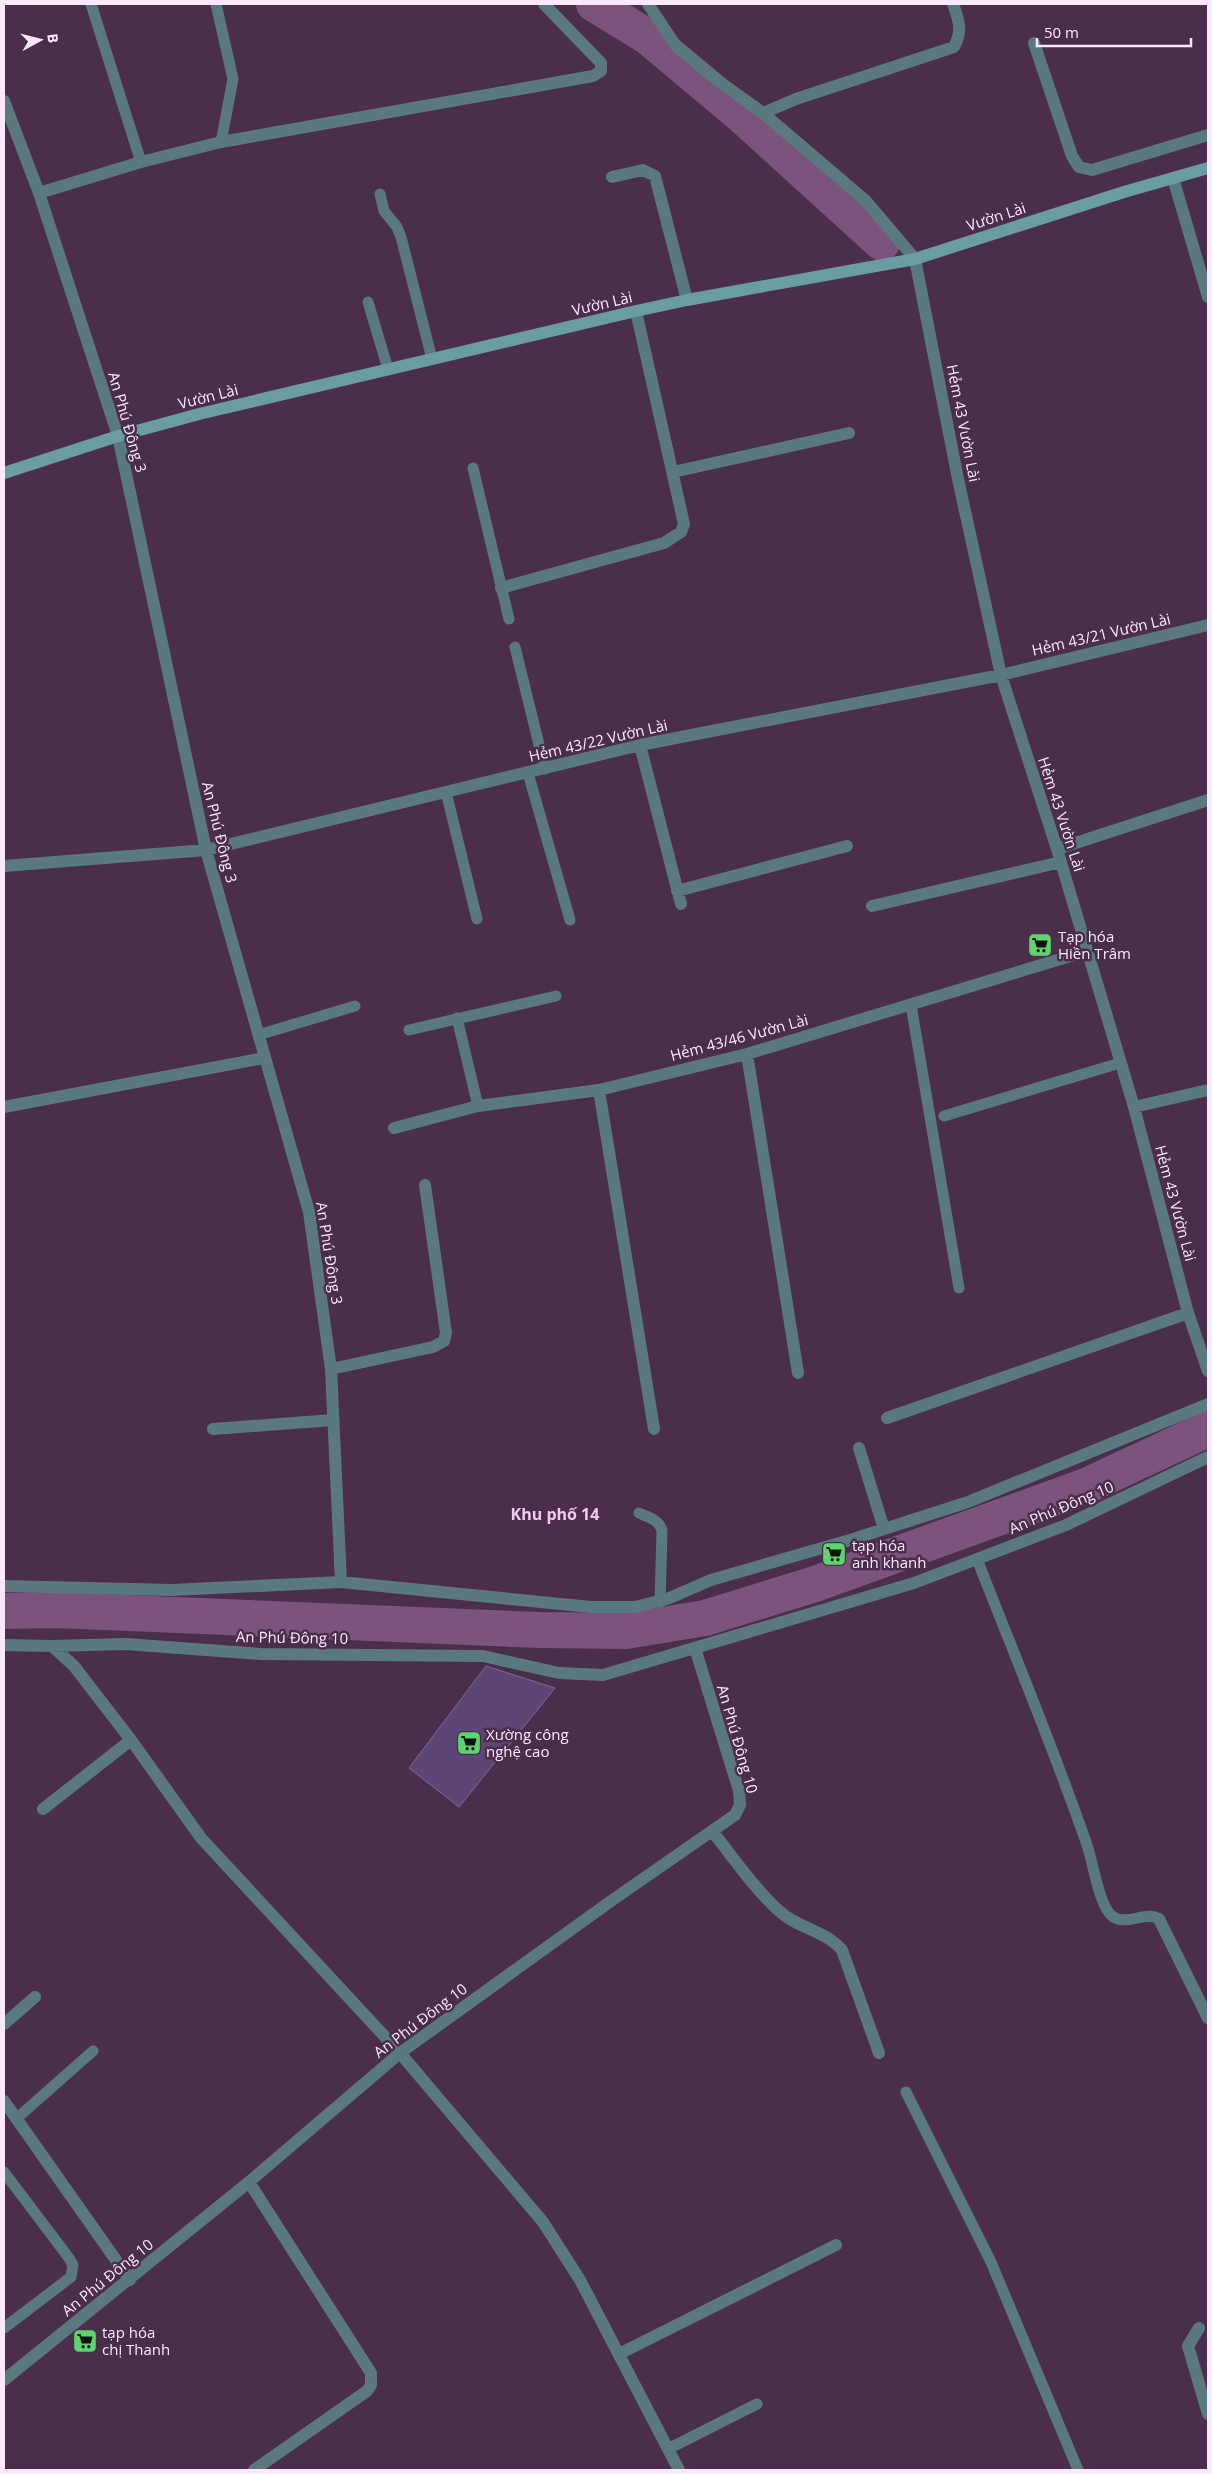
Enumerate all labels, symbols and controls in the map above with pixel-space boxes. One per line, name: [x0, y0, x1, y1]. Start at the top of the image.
north arrow: [15, 15, 65, 65]
scale bar: [1037, 15, 1191, 47]
text: 50 m: [1044, 22, 1079, 42]
text: B: [43, 33, 63, 44]
street label: Vườn Lài: [964, 197, 1028, 235]
street label: Vườn Lài: [570, 286, 634, 320]
street label: Hẻm 43 Vườn Lài: [943, 362, 985, 484]
street label: An Phú Đông 3: [104, 369, 152, 475]
street label: Vườn Lài: [176, 379, 240, 413]
street label: Hẻm 43/21 Vườn Lài: [1030, 608, 1172, 660]
street label: Hẻm 43/22 Vườn Lài: [527, 714, 669, 766]
street label: Hẻm 43 Vườn Lài: [1034, 754, 1090, 874]
street label: An Phú Đông 3: [198, 779, 242, 885]
place label: Tạp hóa Hiền Trâm: [1058, 926, 1131, 963]
supermarket icon: Tạp hóa Hiền Trâm: [1027, 932, 1053, 958]
street label: Hẻm 43/46 Vườn Lài: [668, 1009, 810, 1065]
street label: Hẻm 43 Vườn Lài: [1151, 1143, 1201, 1263]
street label: An Phú Đông 3: [312, 1200, 348, 1306]
street label: An Phú Đông 10: [1005, 1476, 1117, 1538]
district label: Khu phố 14: [511, 1503, 599, 1525]
place label: tạp hóa anh khanh: [852, 1535, 926, 1572]
supermarket icon: tạp hóa anh khanh: [821, 1541, 847, 1567]
street label: An Phú Đông 10: [236, 1626, 348, 1648]
street label: An Phú Đông 10: [713, 1682, 763, 1796]
place label: Xường công nghệ cao: [486, 1724, 569, 1761]
supermarket icon: Xường công nghệ cao: [456, 1730, 482, 1756]
street label: An Phú Đông 10: [369, 1978, 471, 2062]
street label: An Phú Đông 10: [57, 2234, 157, 2320]
place label: tạp hóa chị Thanh: [102, 2322, 170, 2359]
supermarket icon: tạp hóa chị Thanh: [72, 2328, 98, 2354]

